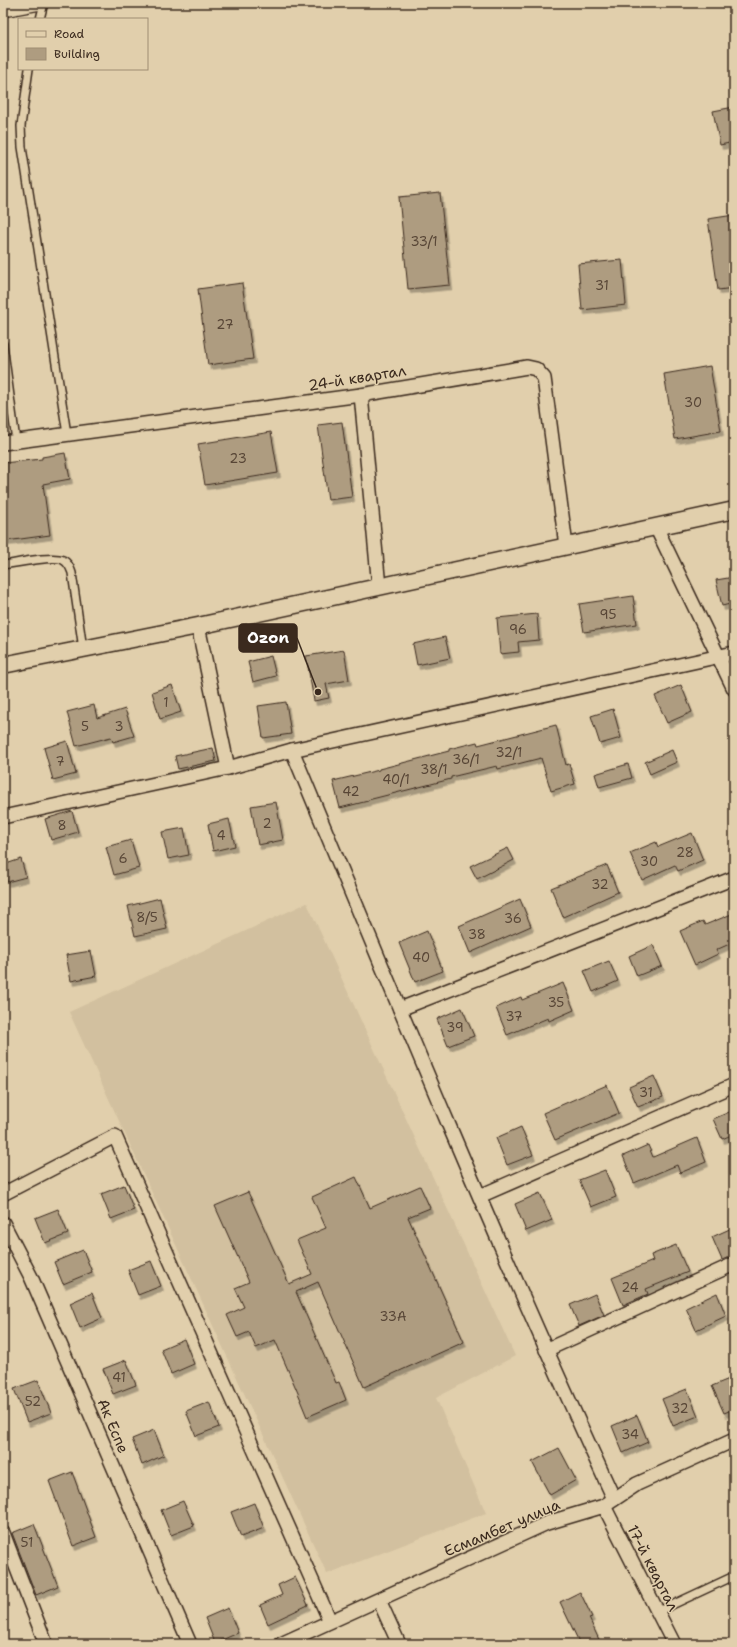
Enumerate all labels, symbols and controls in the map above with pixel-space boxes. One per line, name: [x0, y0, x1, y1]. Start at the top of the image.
legend: [18, 18, 148, 70]
text: Road: [54, 26, 85, 42]
text: Building: [54, 46, 100, 62]
house number: 33/1: [410, 233, 438, 250]
house number: 31: [595, 277, 609, 294]
house number: 27: [216, 316, 234, 333]
street label: 24-й квартал: [307, 360, 408, 396]
house number: 30: [684, 394, 702, 411]
house number: 23: [229, 450, 247, 467]
house number: 95: [600, 606, 616, 623]
house number: 96: [509, 621, 527, 638]
callout: Ozon: [239, 624, 297, 652]
text: Ozon: [247, 627, 289, 648]
house number: 1: [163, 694, 169, 711]
house number: 5: [81, 718, 89, 735]
house number: 3: [114, 718, 124, 735]
house number: 32/1: [495, 744, 523, 761]
house number: 36/1: [452, 751, 480, 768]
house number: 7: [55, 753, 65, 770]
house number: 38/1: [420, 761, 448, 778]
house number: 40/1: [382, 771, 410, 788]
house number: 42: [342, 783, 360, 800]
house number: 2: [262, 815, 272, 832]
house number: 8: [57, 817, 67, 834]
house number: 4: [216, 827, 226, 844]
house number: 28: [676, 844, 694, 861]
house number: 6: [118, 850, 128, 867]
house number: 30: [640, 853, 658, 870]
house number: 32: [591, 876, 609, 893]
house number: 8/5: [136, 909, 158, 926]
house number: 36: [504, 910, 522, 927]
house number: 38: [468, 926, 486, 943]
house number: 40: [412, 949, 430, 966]
house number: 35: [548, 994, 564, 1011]
house number: 37: [505, 1008, 523, 1025]
house number: 39: [446, 1019, 464, 1036]
house number: 31: [639, 1084, 653, 1101]
house number: 24: [621, 1279, 639, 1296]
house number: 33А: [380, 1308, 406, 1325]
house number: 41: [112, 1369, 126, 1386]
house number: 52: [25, 1393, 41, 1410]
street label: Ак Еспе: [93, 1396, 133, 1456]
house number: 32: [671, 1400, 689, 1417]
house number: 34: [621, 1426, 639, 1443]
street label: Есмамбет улица: [441, 1494, 564, 1561]
street label: 17-й квартал: [623, 1521, 684, 1615]
house number: 51: [21, 1534, 33, 1551]

